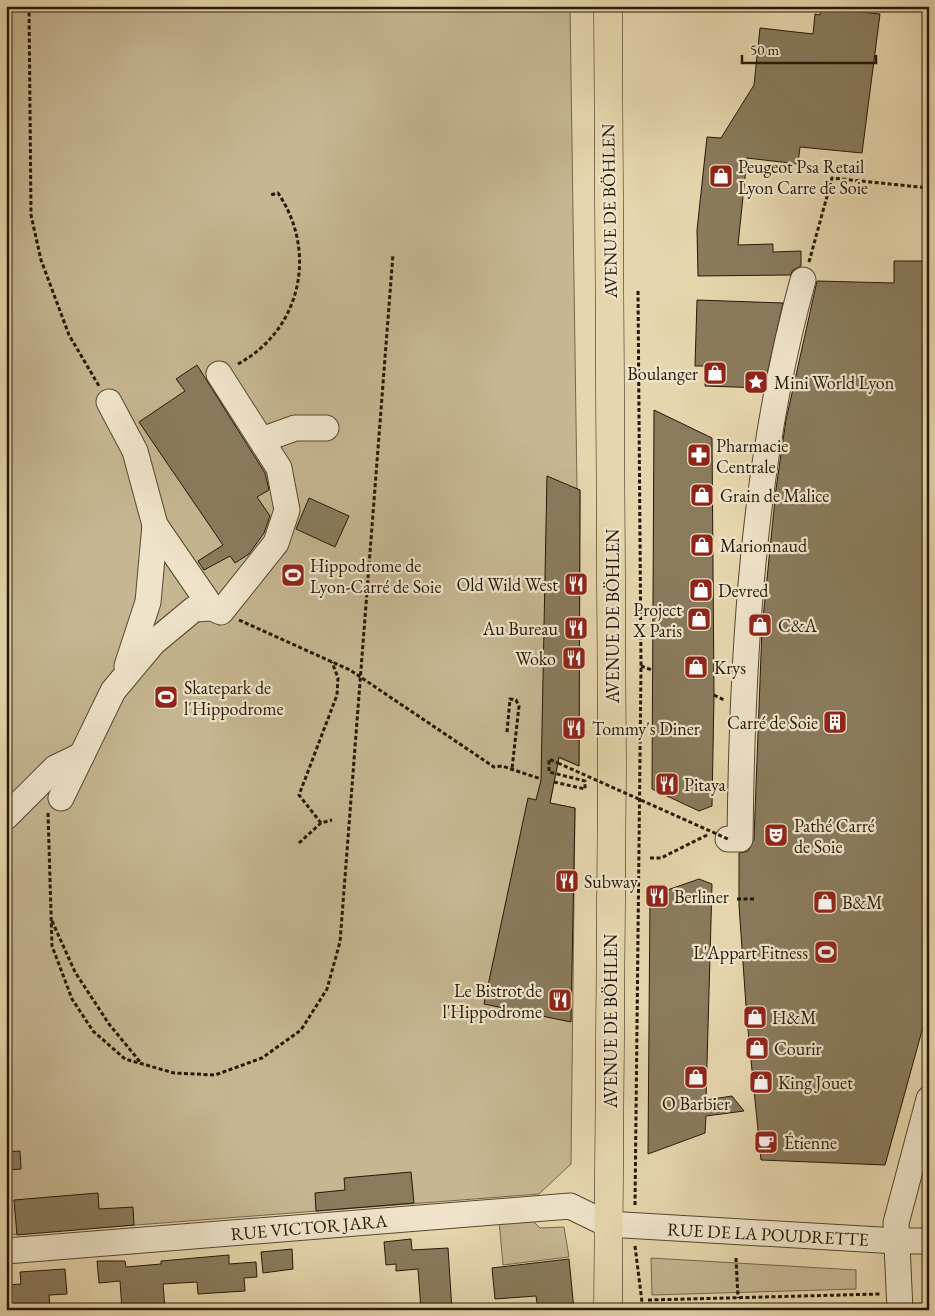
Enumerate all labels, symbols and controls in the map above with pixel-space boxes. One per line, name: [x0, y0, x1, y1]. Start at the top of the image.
scale bar: [742, 32, 876, 64]
text: 50 m: [750, 40, 779, 59]
street label: AVENUE DE BÖHLEN: [596, 123, 622, 299]
place label: Peugeot Psa Retail Lyon Carre de Soie: [738, 155, 868, 199]
shop icon: Peugeot Psa Retail Lyon Carre de Soie: [708, 163, 734, 189]
shop icon: Boulanger: [702, 360, 728, 386]
place label: Boulanger: [627, 362, 698, 385]
place icon: Mini World Lyon: [743, 369, 769, 395]
place label: Mini World Lyon: [774, 371, 895, 394]
place label: Pharmacie Centrale: [716, 434, 788, 478]
pharmacy icon: Pharmacie Centrale: [686, 442, 712, 468]
shop icon: Grain de Malice: [689, 482, 715, 508]
place label: Grain de Malice: [720, 484, 829, 507]
street label: AVENUE DE BÖHLEN: [601, 528, 624, 704]
shop icon: Marionnaud: [689, 532, 715, 558]
place label: Marionnaud: [720, 534, 808, 557]
place label: Hippodrome de Lyon-Carré de Soie: [310, 554, 441, 598]
sports icon: Hippodrome de Lyon-Carré de Soie: [280, 562, 306, 588]
restaurant icon: Old Wild West: [563, 571, 589, 597]
place label: Old Wild West: [456, 573, 558, 596]
shop icon: Devred: [688, 577, 714, 603]
place label: Devred: [718, 579, 769, 602]
place label: Project X Paris: [632, 598, 682, 642]
shop icon: Project X Paris: [686, 606, 712, 632]
shop icon: C&A: [747, 612, 773, 638]
place label: C&A: [778, 614, 817, 637]
restaurant icon: Au Bureau: [563, 615, 589, 641]
place label: Au Bureau: [482, 617, 559, 640]
restaurant icon: Woko: [561, 645, 587, 671]
place label: Woko: [515, 647, 556, 670]
shop icon: Krys: [683, 654, 709, 680]
place label: Krys: [714, 656, 746, 679]
place label: Skatepark de l'Hippodrome: [184, 676, 284, 720]
sports icon: Skatepark de l'Hippodrome: [153, 684, 179, 710]
building icon: Carré de Soie: [822, 709, 848, 735]
place label: Carré de Soie: [727, 711, 818, 734]
restaurant icon: Tommy's Diner: [561, 715, 587, 741]
place label: Tommy's Diner: [592, 717, 700, 740]
restaurant icon: Pitaya: [654, 771, 680, 797]
place label: Pitaya: [684, 773, 727, 796]
place label: Pathé Carré de Soie: [794, 814, 875, 858]
theatre icon: Pathé Carré de Soie: [763, 822, 789, 848]
restaurant icon: Subway: [554, 868, 580, 894]
place label: Subway: [584, 870, 638, 893]
restaurant icon: Berliner: [644, 883, 670, 909]
place label: Berliner: [674, 885, 729, 908]
shop icon: B&M: [812, 889, 838, 915]
place label: B&M: [842, 891, 882, 914]
street label: AVENUE DE BÖHLEN: [599, 933, 622, 1109]
sports icon: L'Appart Fitness: [813, 939, 839, 965]
place label: L'Appart Fitness: [693, 941, 808, 964]
place label: Le Bistrot de l'Hippodrome: [442, 979, 542, 1023]
restaurant icon: Le Bistrot de l'Hippodrome: [547, 987, 573, 1013]
shop icon: H&M: [742, 1004, 768, 1030]
place label: H&M: [772, 1006, 816, 1029]
shop icon: Courir: [744, 1035, 770, 1061]
place label: Courir: [774, 1037, 822, 1060]
shop icon: O Barbier: [683, 1064, 709, 1090]
shop icon: King Jouet: [748, 1069, 774, 1095]
place label: King Jouet: [778, 1071, 853, 1094]
place label: O Barbier: [662, 1092, 730, 1115]
cafe icon: Étienne: [753, 1129, 779, 1155]
place label: Étienne: [784, 1131, 837, 1154]
street label: RUE VICTOR JARA: [230, 1209, 389, 1245]
street label: RUE DE LA POUDRETTE: [667, 1217, 869, 1251]

